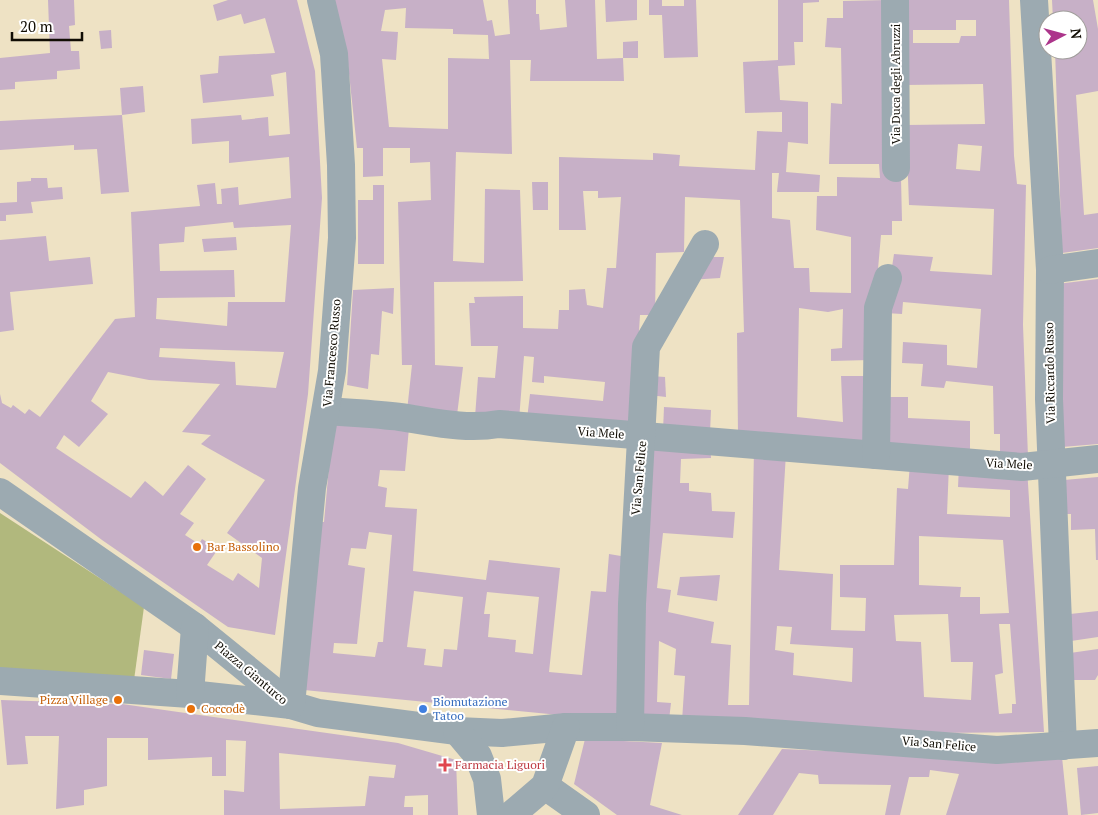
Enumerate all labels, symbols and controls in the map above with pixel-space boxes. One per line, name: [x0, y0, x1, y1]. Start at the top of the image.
scale bar: [12, 10, 82, 42]
north arrow: [1038, 10, 1088, 60]
text: 20 m: [20, 16, 53, 36]
street label: Via Duca degli Abruzzi: [888, 23, 903, 144]
text: N: [1066, 27, 1086, 40]
street label: Via Francesco Russo: [319, 298, 344, 408]
street label: Via Riccardo Russo: [1041, 322, 1058, 424]
street label: Via Mele: [577, 423, 625, 442]
street label: Via San Felice: [628, 440, 649, 516]
street label: Via Mele: [985, 455, 1033, 472]
place label: Bar Bassolino: [207, 539, 280, 554]
marker: Bar Bassolino: [191, 541, 203, 553]
street label: Piazza Gianturco: [212, 638, 291, 708]
place label: Pizza Village: [40, 692, 108, 707]
marker: Pizza Village: [112, 694, 124, 706]
place label: Biomutazione Tatoo: [433, 694, 508, 723]
place label: Coccodè: [201, 701, 245, 716]
marker: Coccodè: [185, 703, 197, 715]
marker: Biomutazione Tatoo: [417, 703, 429, 715]
street label: Via San Felice: [901, 733, 977, 754]
place label: Farmacia Liguori: [455, 757, 545, 772]
marker: Farmacia Liguori: [439, 759, 451, 771]

